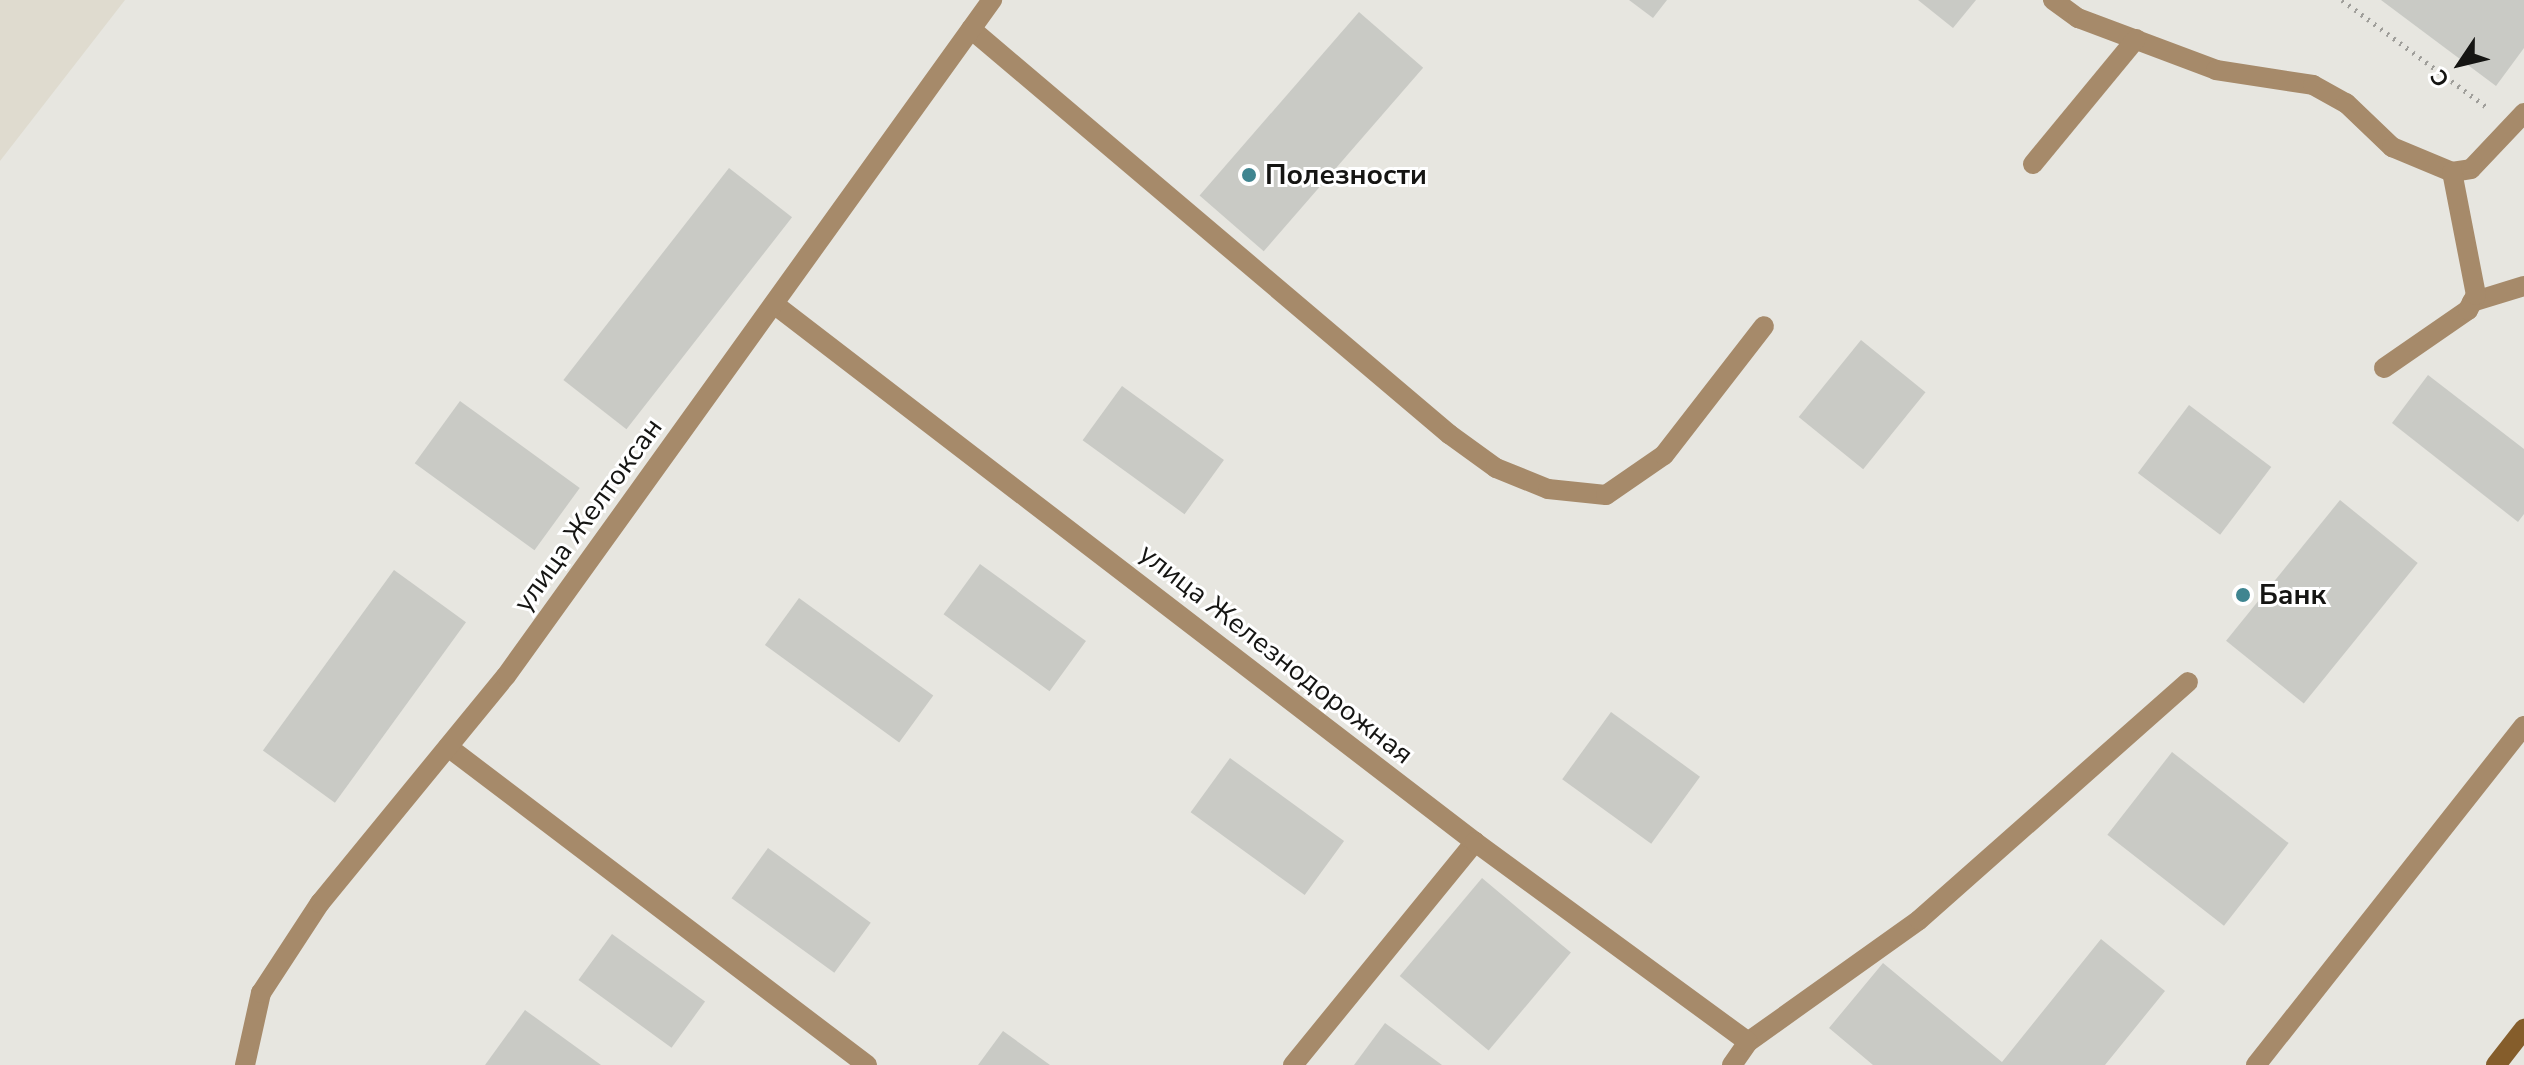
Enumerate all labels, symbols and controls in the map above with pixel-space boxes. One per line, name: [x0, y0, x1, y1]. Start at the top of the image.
north arrow: [2420, 24, 2500, 104]
text: С: [2424, 63, 2457, 93]
place label: Полезности: [1265, 158, 1427, 192]
marker: Полезности: [1240, 166, 1258, 184]
street label: улица Желтоксан: [506, 412, 670, 618]
street label: улица Железнодорожная: [1132, 537, 1420, 771]
place label: Банк: [2259, 578, 2326, 612]
marker: Банк: [2234, 586, 2252, 604]

